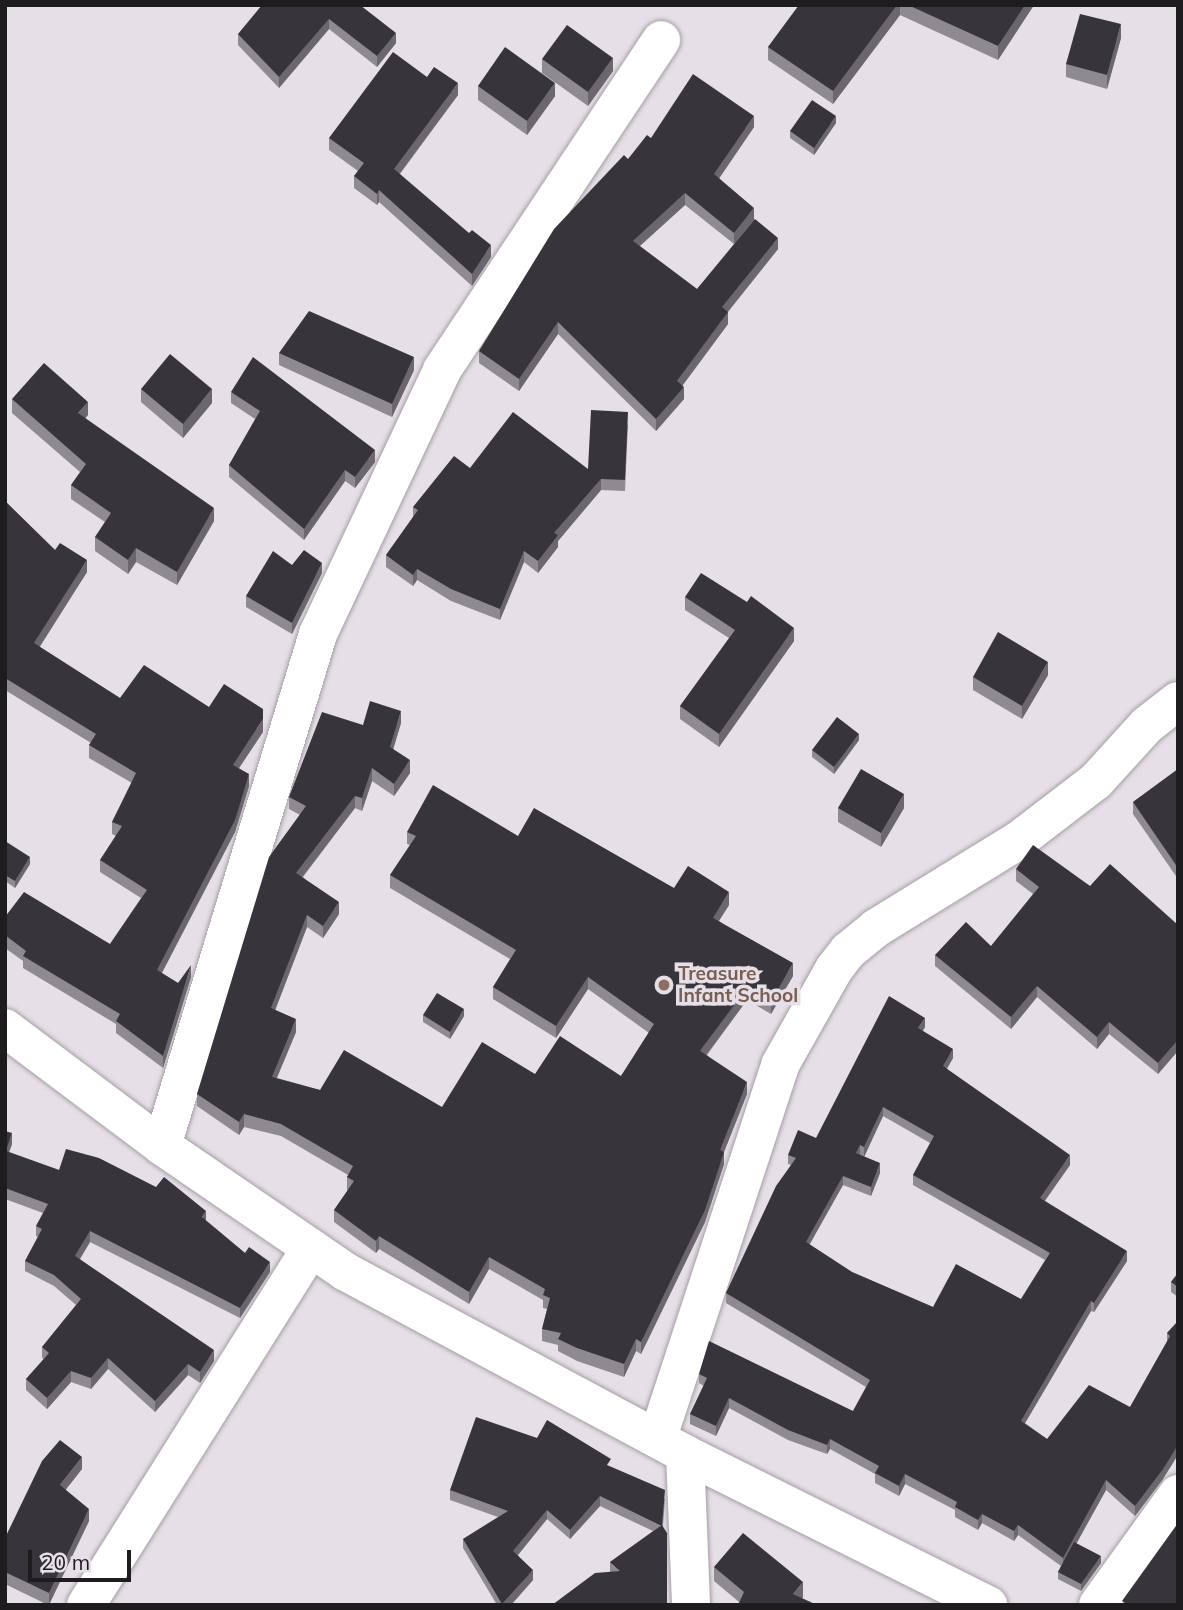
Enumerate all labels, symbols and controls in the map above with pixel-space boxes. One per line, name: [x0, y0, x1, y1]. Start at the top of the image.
place label: Treasure Infant School: [678, 963, 798, 1007]
marker: Treasure Infant School: [656, 977, 672, 993]
scale bar: [32, 1536, 135, 1580]
text: 20 m: [41, 1549, 90, 1575]

